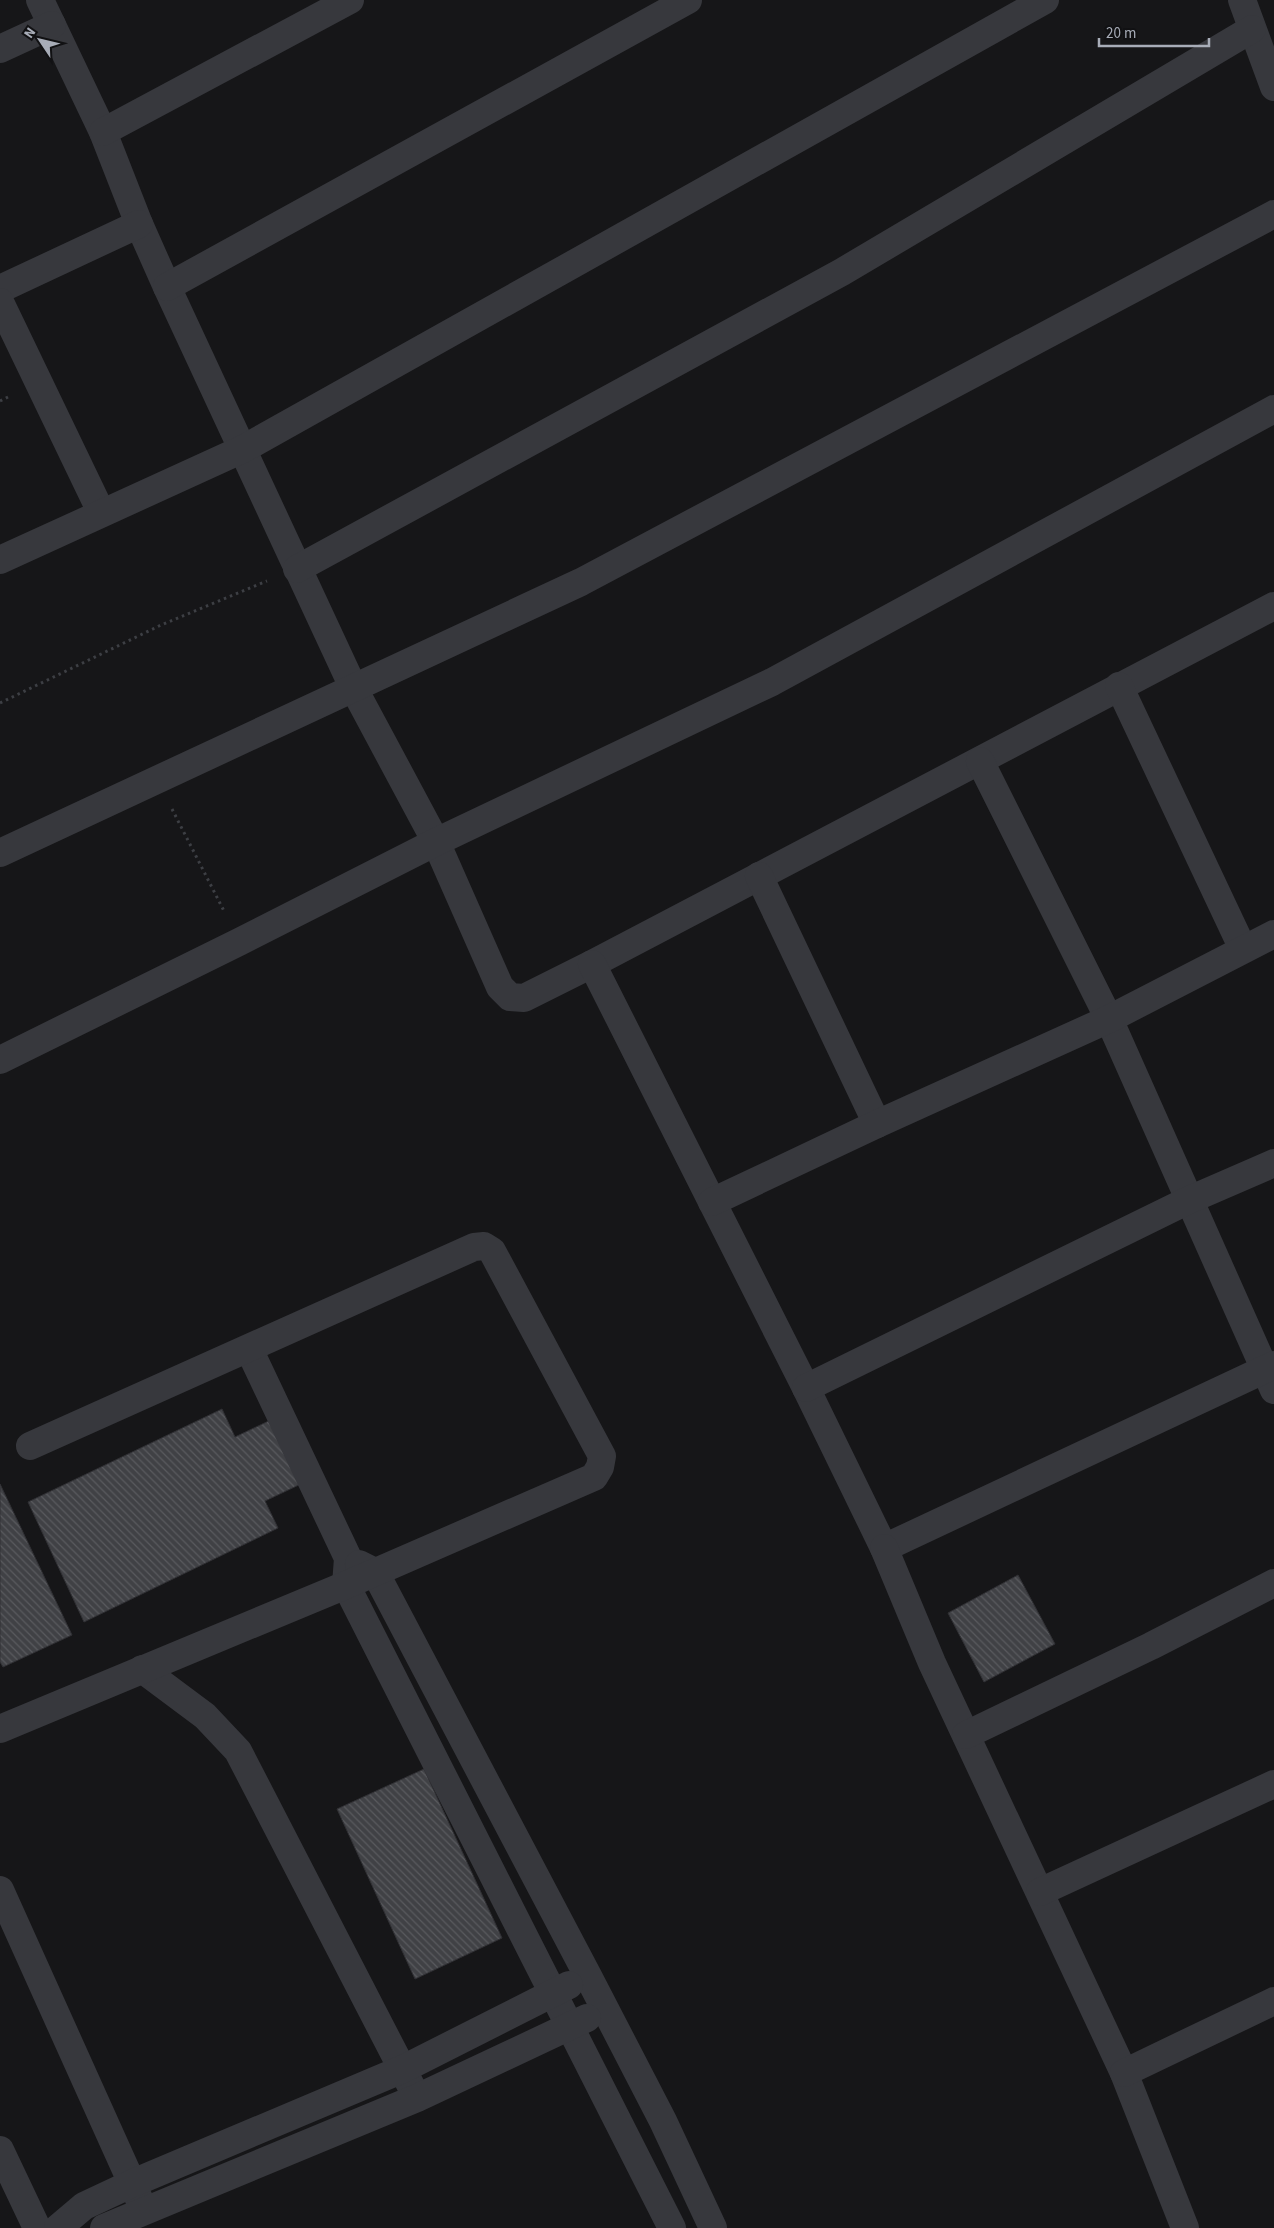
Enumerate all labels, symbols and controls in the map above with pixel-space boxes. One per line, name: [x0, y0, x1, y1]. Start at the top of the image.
north arrow: [15, 15, 65, 65]
scale bar: [1099, 15, 1209, 47]
text: 20 m: [1106, 23, 1136, 44]
text: N: [19, 24, 41, 43]

